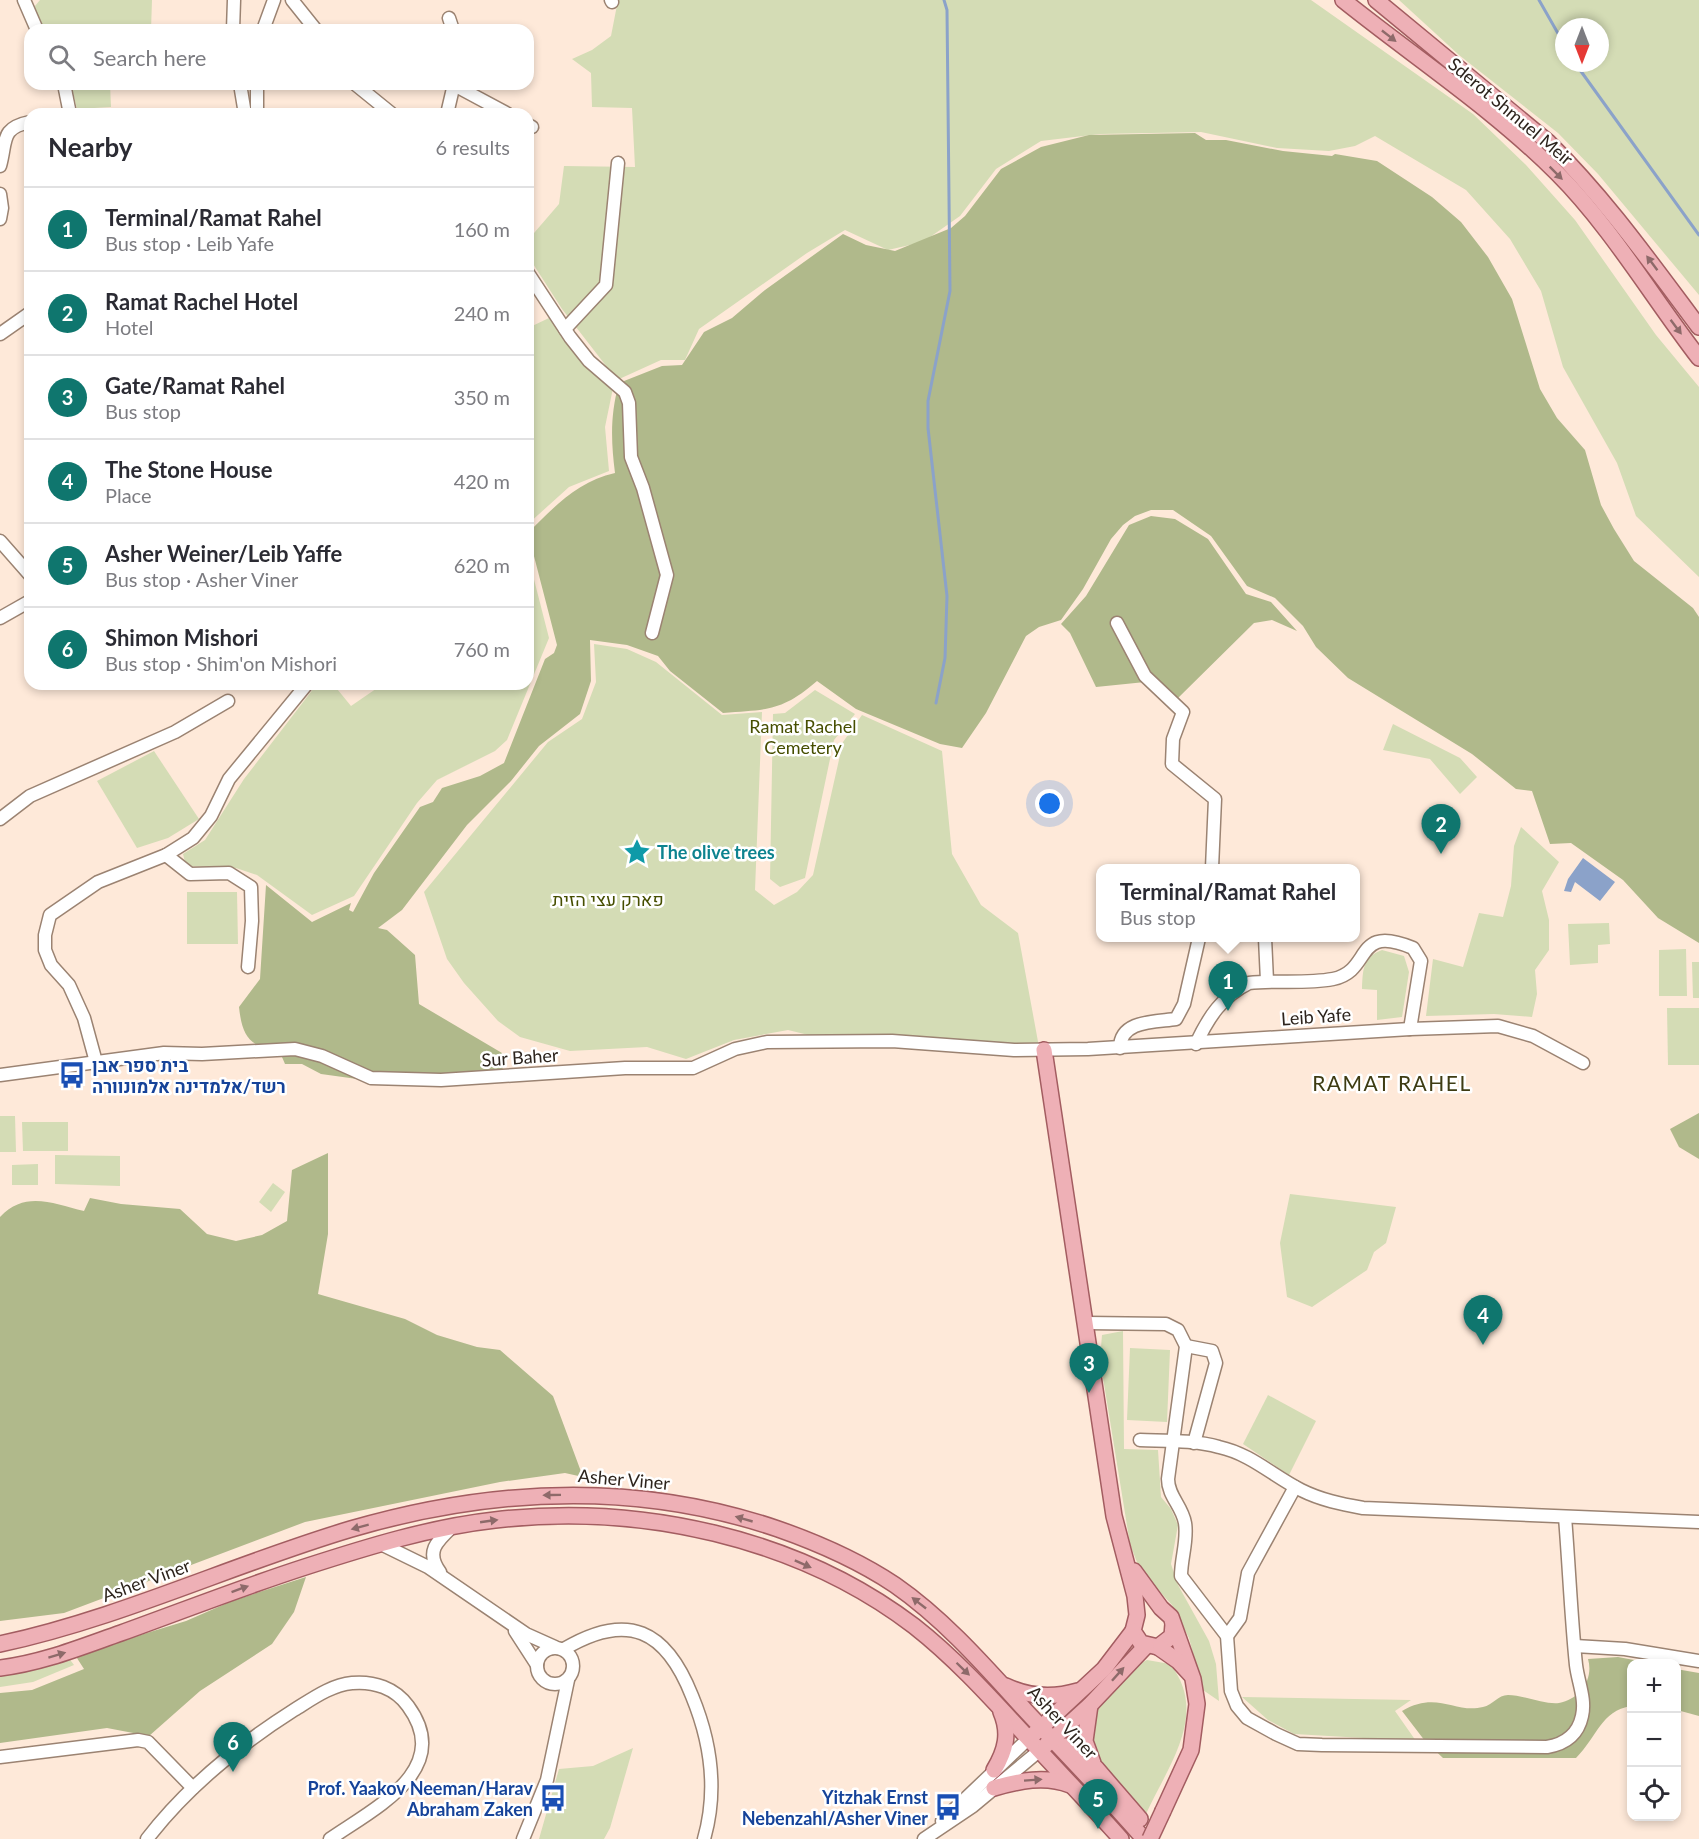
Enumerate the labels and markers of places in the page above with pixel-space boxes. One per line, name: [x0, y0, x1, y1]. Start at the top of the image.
pin: 2: [1422, 804, 1460, 854]
place icon: The olive trees: [622, 837, 652, 867]
place label: The olive trees: [657, 841, 775, 863]
pin: 1: [1208, 962, 1248, 1011]
place label: בית ספר אבן רשד/אלמדינה אלמונוורה: [92, 1054, 286, 1097]
bus stop icon: בית ספר אבן רשד/אלמדינה אלמונוורה: [57, 1060, 87, 1090]
pin: 4: [1464, 1296, 1502, 1345]
pin: 3: [1070, 1344, 1108, 1393]
pin: 6: [214, 1722, 252, 1772]
place label: Prof. Yaakov Neeman/Harav Abraham Zaken: [308, 1777, 533, 1820]
pin: 5: [1078, 1780, 1118, 1829]
bus stop icon: Prof. Yaakov Neeman/Harav Abraham Zaken: [538, 1783, 568, 1813]
place label: Yitzhak Ernst Nebenzahl/Asher Viner: [742, 1786, 928, 1829]
bus stop icon: Yitzhak Ernst Nebenzahl/Asher Viner: [933, 1792, 963, 1822]

